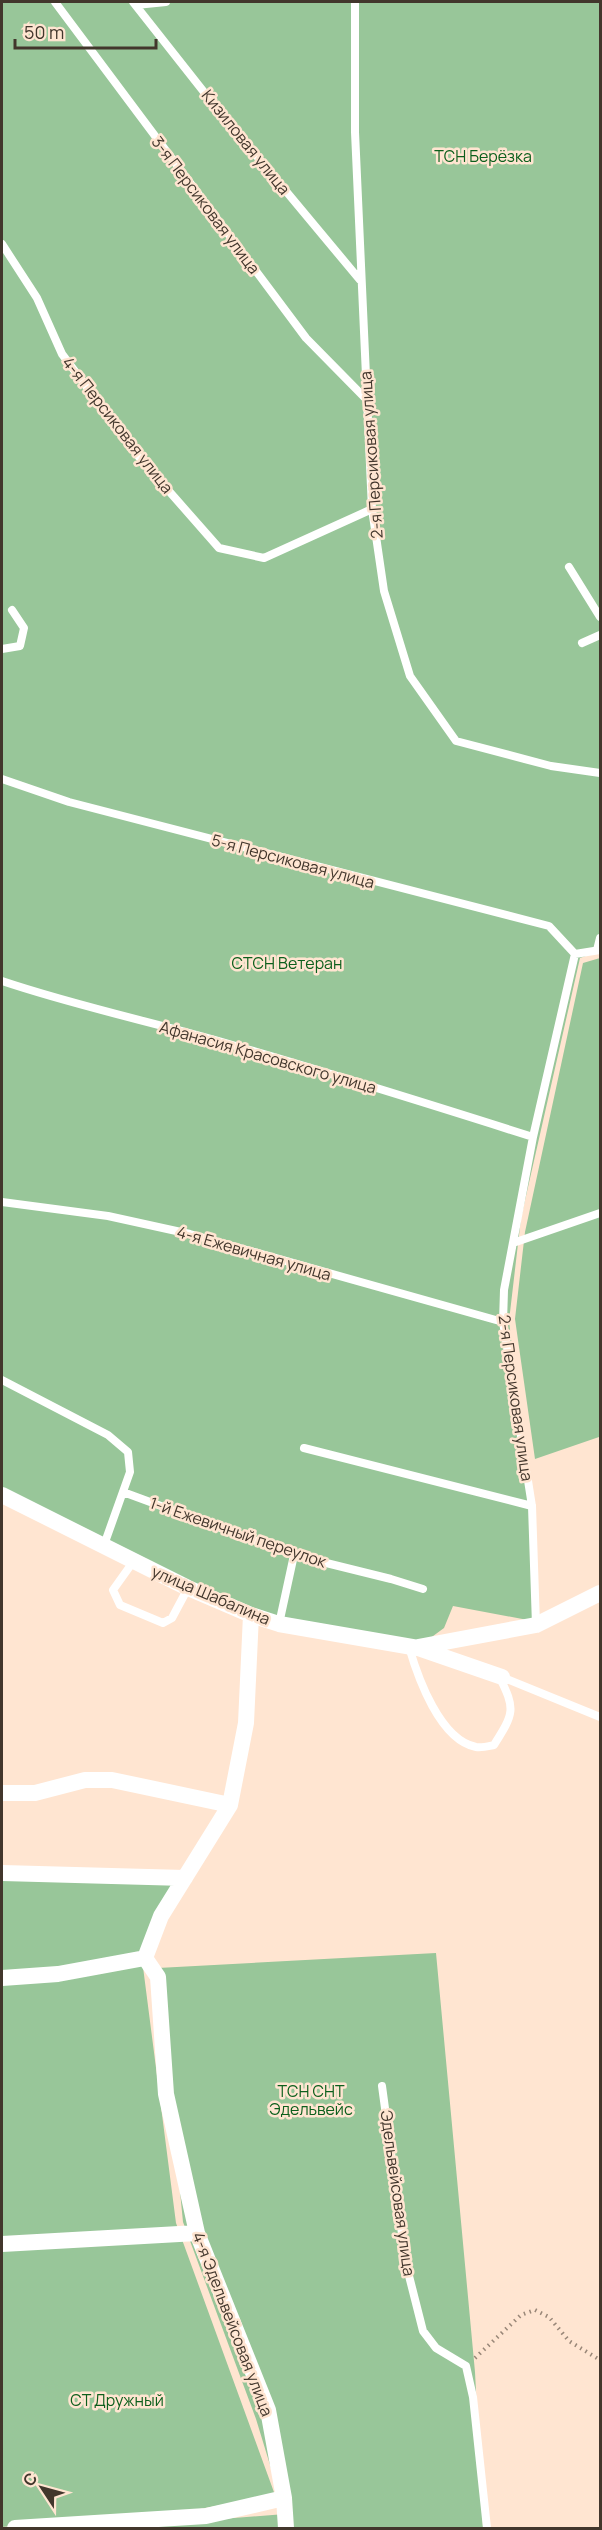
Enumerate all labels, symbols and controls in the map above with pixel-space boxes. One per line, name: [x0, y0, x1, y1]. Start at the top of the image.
scale bar: [15, 12, 156, 50]
text: 50 m: [24, 20, 64, 44]
street label: Кизиловая улица: [197, 85, 295, 199]
street label: 3-я Персиковая улица: [147, 132, 265, 278]
park label: ТСН Берёзка: [434, 145, 532, 167]
street label: 4-я Персиковая улица: [58, 352, 178, 498]
street label: 2-я Персиковая улица: [354, 371, 388, 539]
street label: 5-я Персиковая улица: [209, 829, 377, 893]
park label: СТСН Ветеран: [232, 952, 342, 974]
street label: Афанасия Красовского улица: [157, 1015, 379, 1099]
street label: 4-я Ежевичная улица: [174, 1220, 334, 1286]
street label: 2-я Персиковая улица: [493, 1313, 539, 1483]
street label: 1-й Ежевичный переулок: [147, 1491, 330, 1573]
street label: улица Шабалина: [148, 1560, 274, 1630]
park label: ТСН СНТ Эдельвейс: [269, 2080, 353, 2120]
street label: Эдельвейсовая улица: [375, 2109, 421, 2277]
street label: 4-я Эдельвейсовая улица: [188, 2229, 278, 2419]
park label: СТ Дружный: [70, 2389, 164, 2411]
north arrow: [12, 2458, 72, 2518]
text: С: [17, 2468, 42, 2490]

